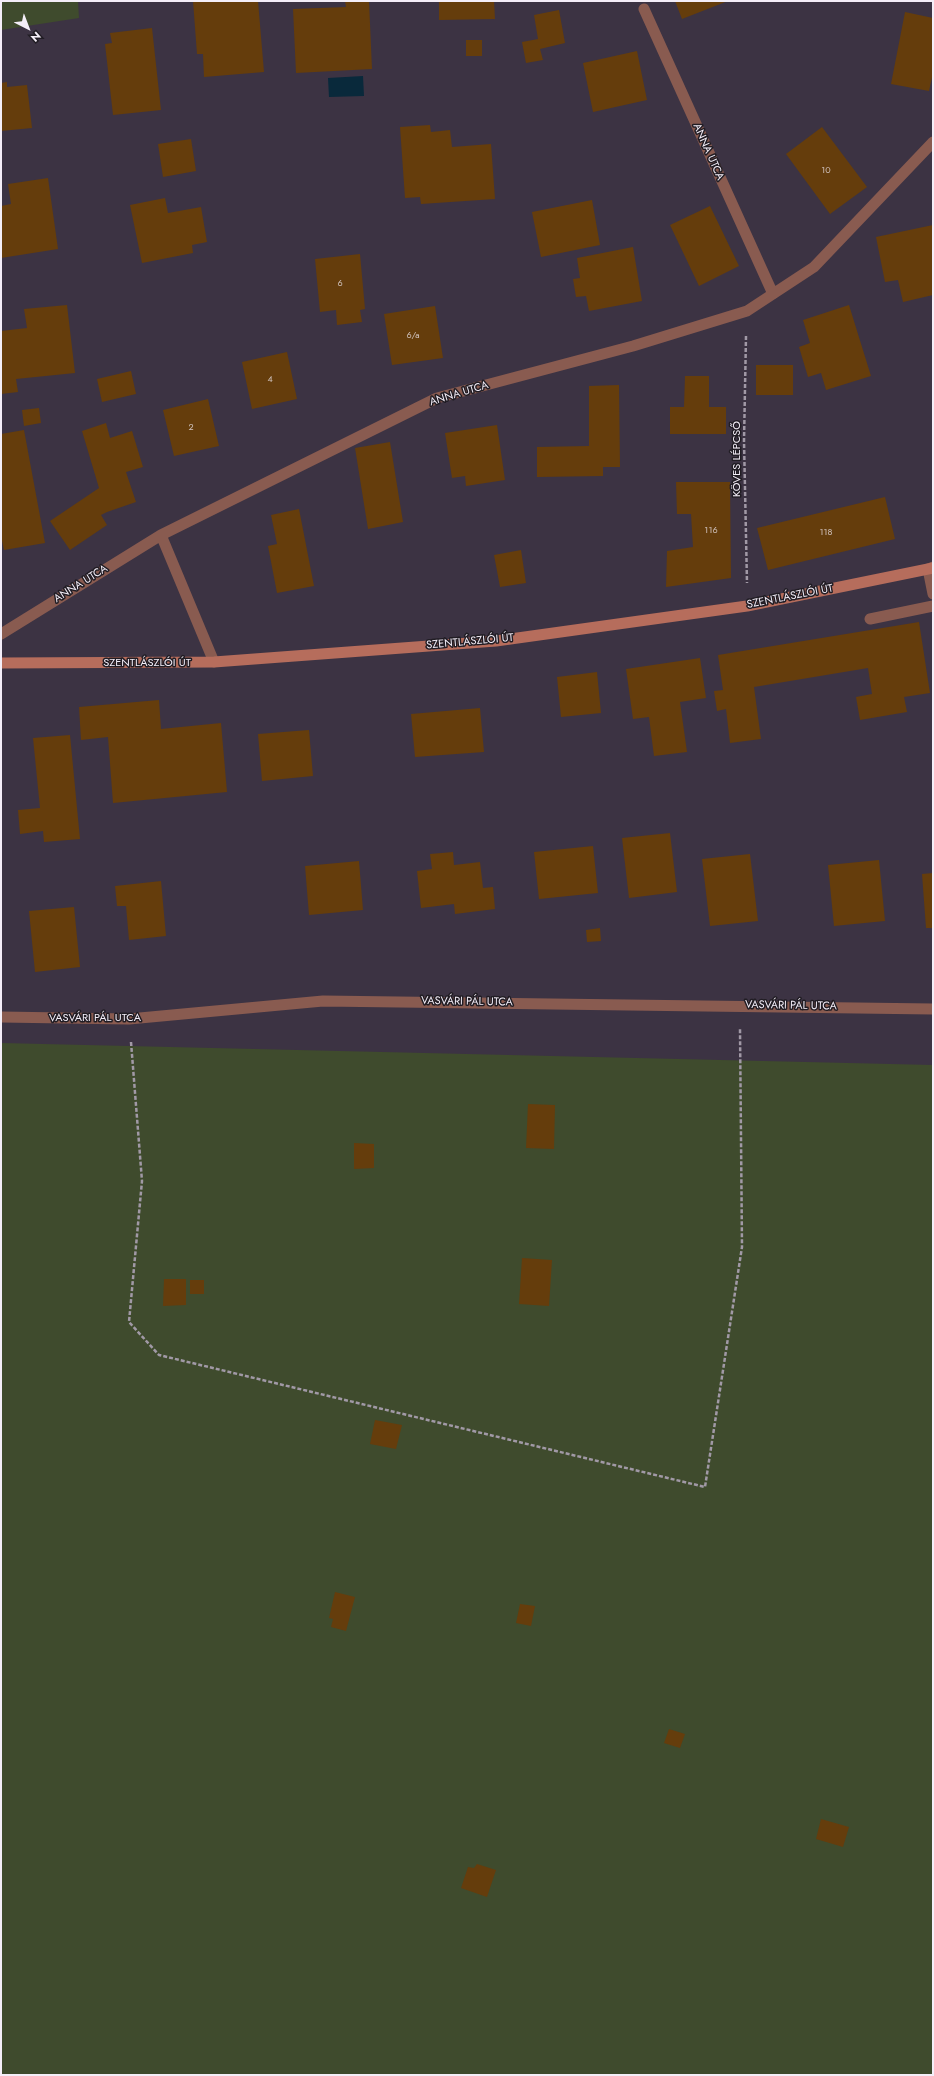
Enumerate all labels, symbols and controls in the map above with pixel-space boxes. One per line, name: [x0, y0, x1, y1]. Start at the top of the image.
north arrow: [8, 8, 48, 48]
text: N: [27, 28, 45, 46]
street label: ANNA UTCA: [690, 121, 726, 183]
house number: 10: [821, 166, 831, 176]
house number: 6: [337, 279, 343, 289]
house number: 6/a: [406, 331, 420, 341]
house number: 4: [267, 375, 273, 385]
street label: ANNA UTCA: [428, 379, 490, 409]
street label: KÖVES LÉPCSŐ: [730, 421, 744, 497]
house number: 2: [188, 423, 194, 433]
house number: 116: [704, 526, 718, 536]
house number: 118: [819, 528, 833, 538]
street label: ANNA UTCA: [52, 562, 110, 606]
street label: SZENTLÁSZLÓI ÚT: [746, 582, 834, 612]
street label: SZENTLÁSZLÓI ÚT: [426, 632, 514, 652]
street label: SZENTLÁSZLÓI ÚT: [103, 656, 191, 670]
street label: VASVÁRI PÁL UTCA: [421, 995, 513, 1009]
street label: VASVÁRI PÁL UTCA: [745, 999, 837, 1013]
street label: VASVÁRI PÁL UTCA: [49, 1011, 141, 1025]

